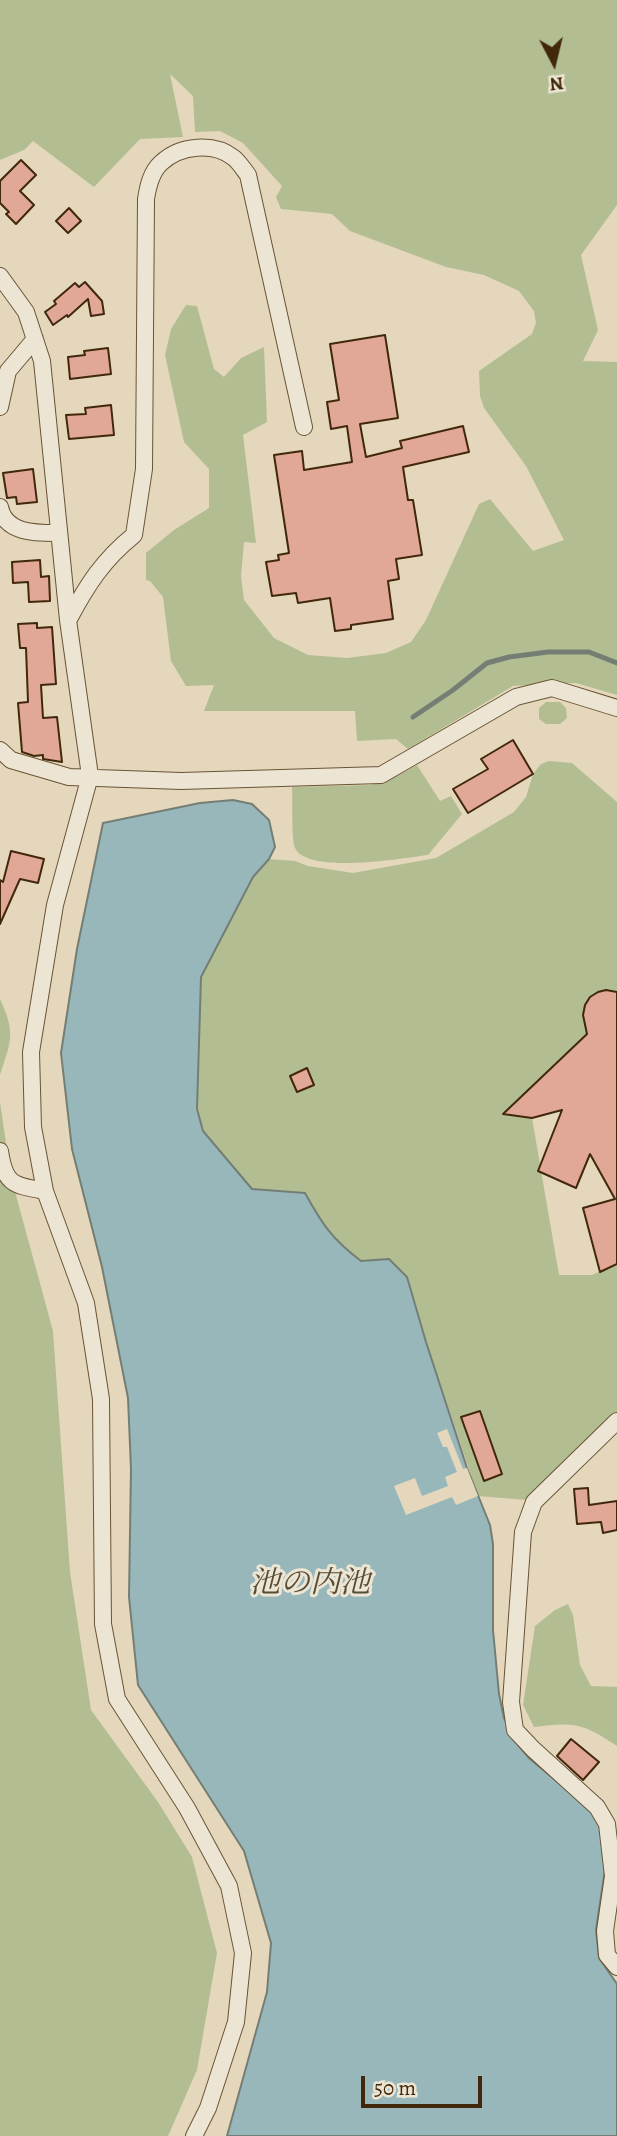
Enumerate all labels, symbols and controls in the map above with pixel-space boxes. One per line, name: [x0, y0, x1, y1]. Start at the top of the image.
north arrow: [519, 28, 589, 98]
text: N: [548, 70, 565, 98]
water label: 池の内池: [250, 1567, 370, 1603]
scale bar: [365, 2062, 486, 2106]
text: 50 m: [374, 2074, 416, 2102]

